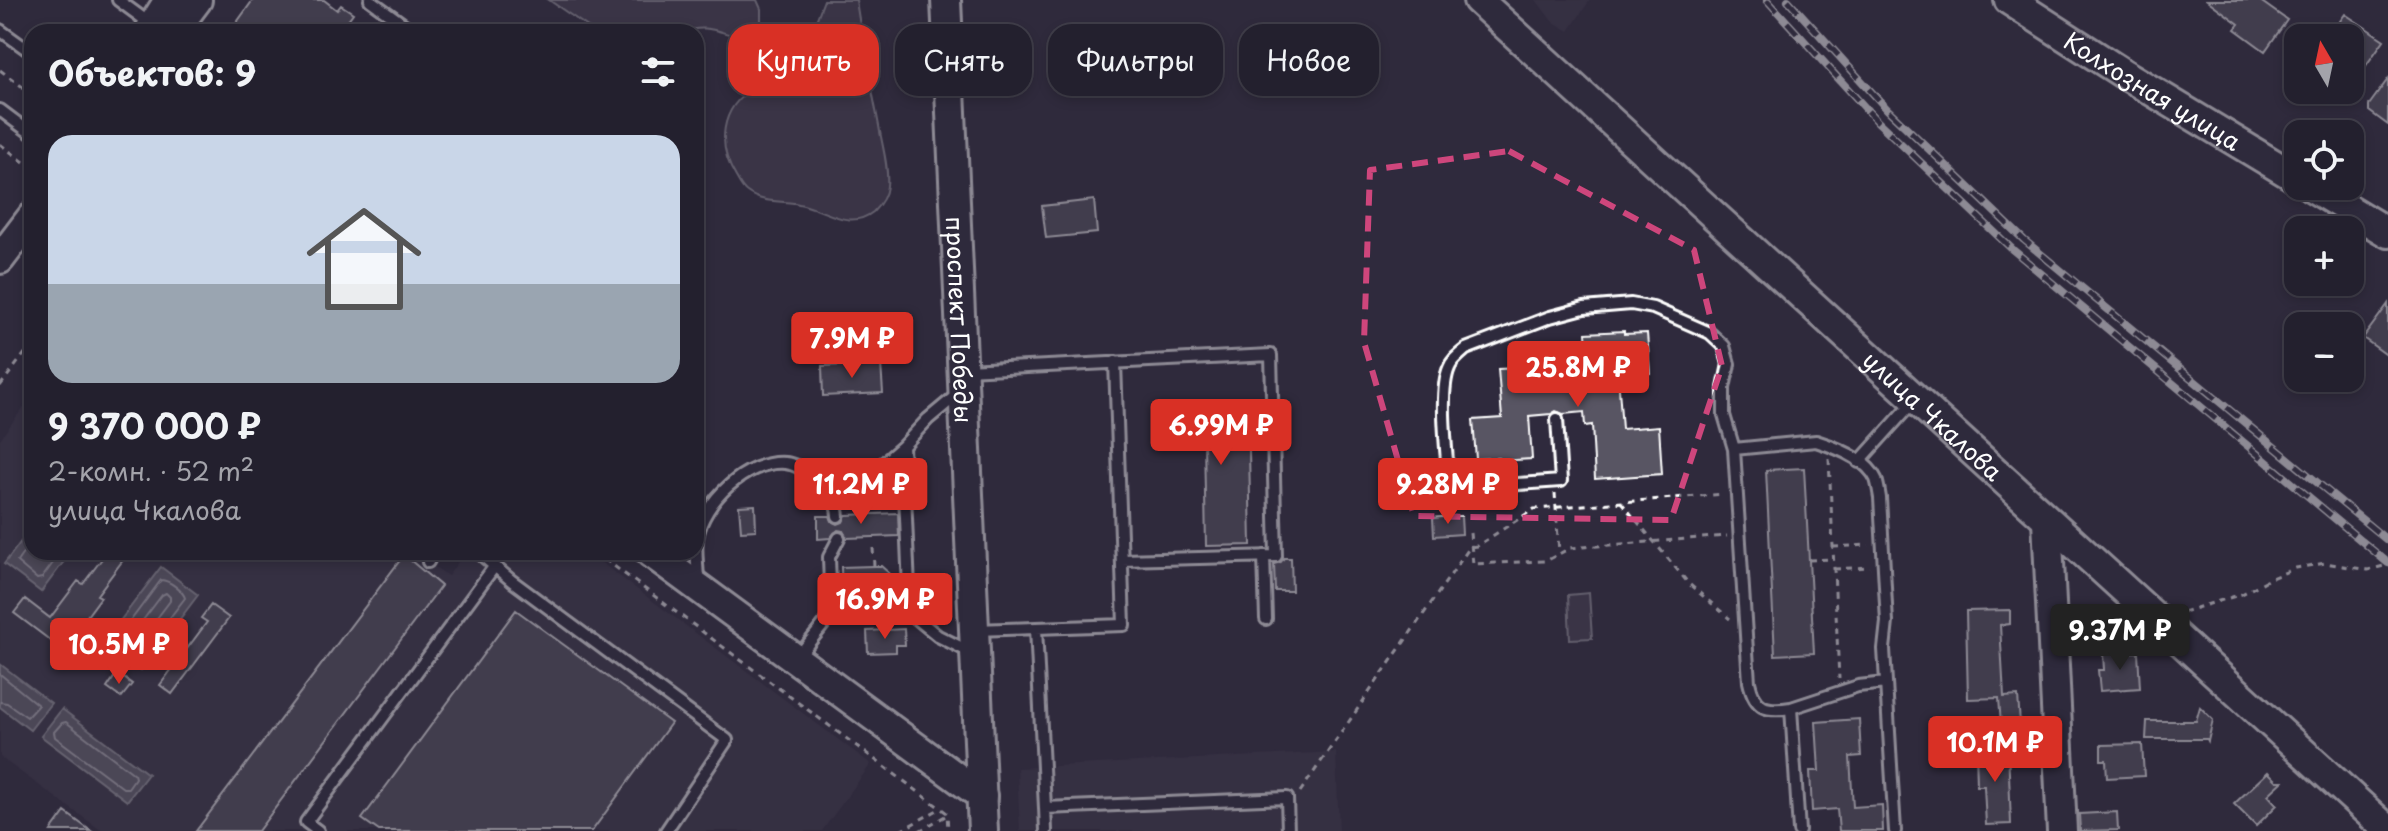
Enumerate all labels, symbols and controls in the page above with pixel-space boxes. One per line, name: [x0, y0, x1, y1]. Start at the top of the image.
street label: Колхозная улица: [2057, 22, 2248, 159]
chip: Купить: [728, 24, 879, 96]
chip: Снять: [895, 24, 1032, 96]
chip: Фильтры: [1048, 24, 1223, 96]
chip: Новое: [1239, 24, 1379, 96]
north arrow: [2284, 24, 2364, 104]
map controls: [2284, 24, 2364, 392]
text: Объектов: 9: [48, 46, 256, 98]
icon: filters: [636, 50, 680, 94]
button: locate: [2284, 120, 2364, 200]
icon: home: [292, 187, 436, 331]
street label: проспект Победы: [938, 215, 983, 424]
button: +: [2284, 216, 2364, 296]
pin: 7.9M ₽: [787, 312, 917, 380]
button: −: [2284, 312, 2364, 392]
text: 7.9M ₽: [809, 318, 895, 357]
pin: 25.8M ₽: [1504, 341, 1652, 409]
street label: улица Чкалова: [1855, 342, 2011, 488]
text: 25.8M ₽: [1525, 347, 1631, 386]
text: 9 370 000 ₽: [48, 399, 261, 451]
pin: 6.99M ₽: [1147, 399, 1295, 467]
text: 6.99M ₽: [1168, 405, 1274, 444]
text: 2-комн. · 52 m²: [48, 451, 254, 490]
pin: 11.2M ₽: [787, 458, 935, 526]
pin: 9.28M ₽: [1374, 458, 1522, 526]
text: 11.2M ₽: [812, 464, 910, 503]
text: 9.28M ₽: [1396, 464, 1500, 503]
text: улица Чкалова: [48, 490, 241, 529]
pin: 16.9M ₽: [811, 573, 959, 641]
text: 16.9M ₽: [835, 579, 935, 618]
pin: 9.37M ₽: [2046, 604, 2194, 672]
text: 9.37M ₽: [2069, 610, 2171, 649]
pin: 10.5M ₽: [45, 618, 193, 686]
text: 10.5M ₽: [68, 624, 170, 663]
pin: 10.1M ₽: [1921, 716, 2069, 784]
text: 10.1M ₽: [1946, 722, 2044, 761]

